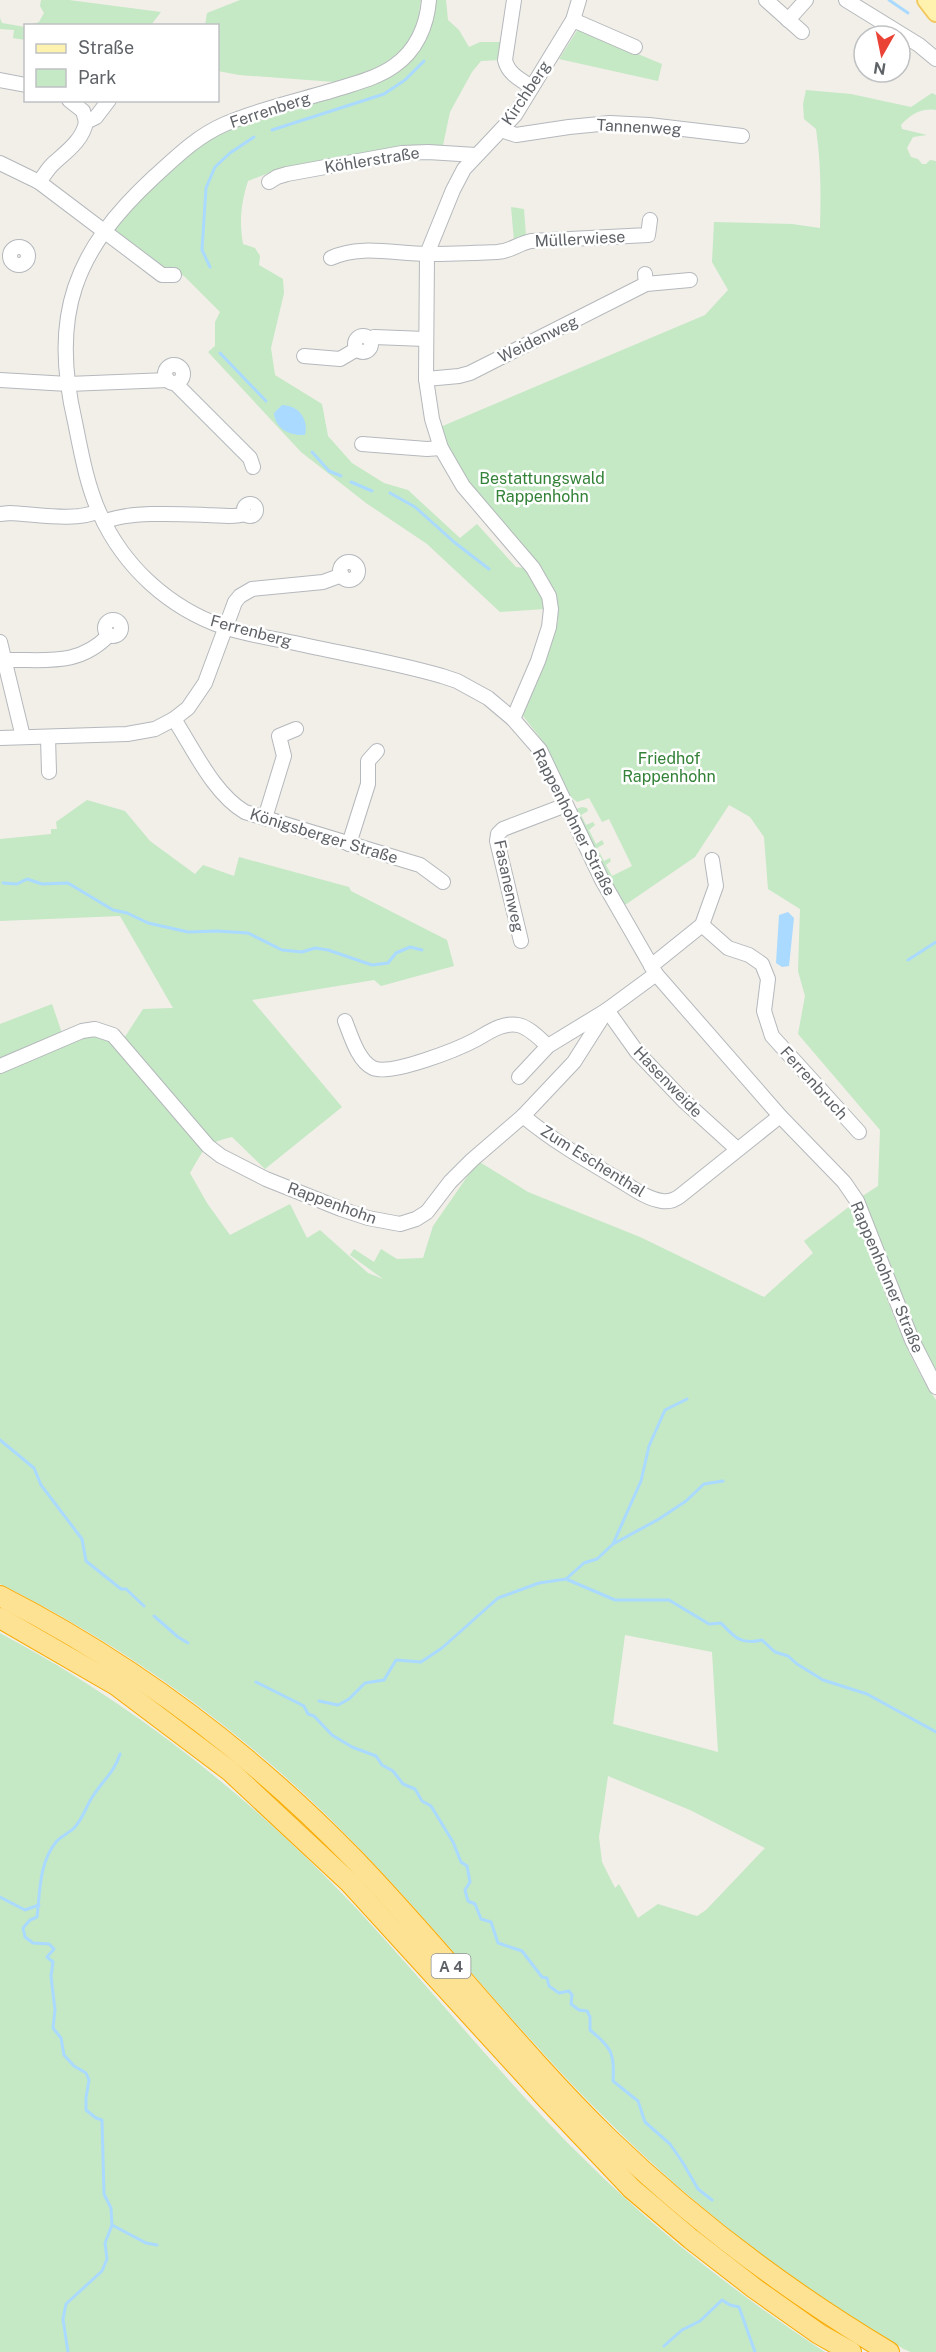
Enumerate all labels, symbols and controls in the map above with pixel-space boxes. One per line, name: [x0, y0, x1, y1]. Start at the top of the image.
legend: [24, 24, 219, 102]
north arrow: [852, 24, 912, 84]
text: Straße: [78, 37, 134, 58]
street label: Kirchberg: [498, 57, 554, 129]
text: N: [872, 58, 887, 79]
text: Park: [78, 67, 116, 88]
street label: Ferrenberg: [227, 88, 313, 132]
street label: Tannenweg: [596, 115, 682, 139]
street label: Köhlerstraße: [323, 143, 421, 177]
street label: Müllerwiese: [534, 227, 626, 251]
street label: Weidenweg: [495, 312, 581, 366]
park label: Bestattungswald Rappenhohn: [479, 469, 605, 506]
street label: Ferrenberg: [208, 611, 294, 651]
street label: Rappenhohner Straße: [529, 745, 619, 899]
park label: Friedhof Rappenhohn: [622, 749, 716, 786]
street label: Königsberger Straße: [248, 804, 400, 868]
street label: Fasanenweg: [490, 838, 528, 934]
street label: Ferrenbruch: [776, 1042, 852, 1124]
street label: Hasenweide: [630, 1043, 706, 1121]
street label: Zum Eschenthal: [537, 1121, 649, 1201]
street label: Rappenhohn: [285, 1178, 379, 1228]
street label: Rappenhohner Straße: [846, 1198, 928, 1356]
road number: A 4: [432, 1954, 470, 1978]

